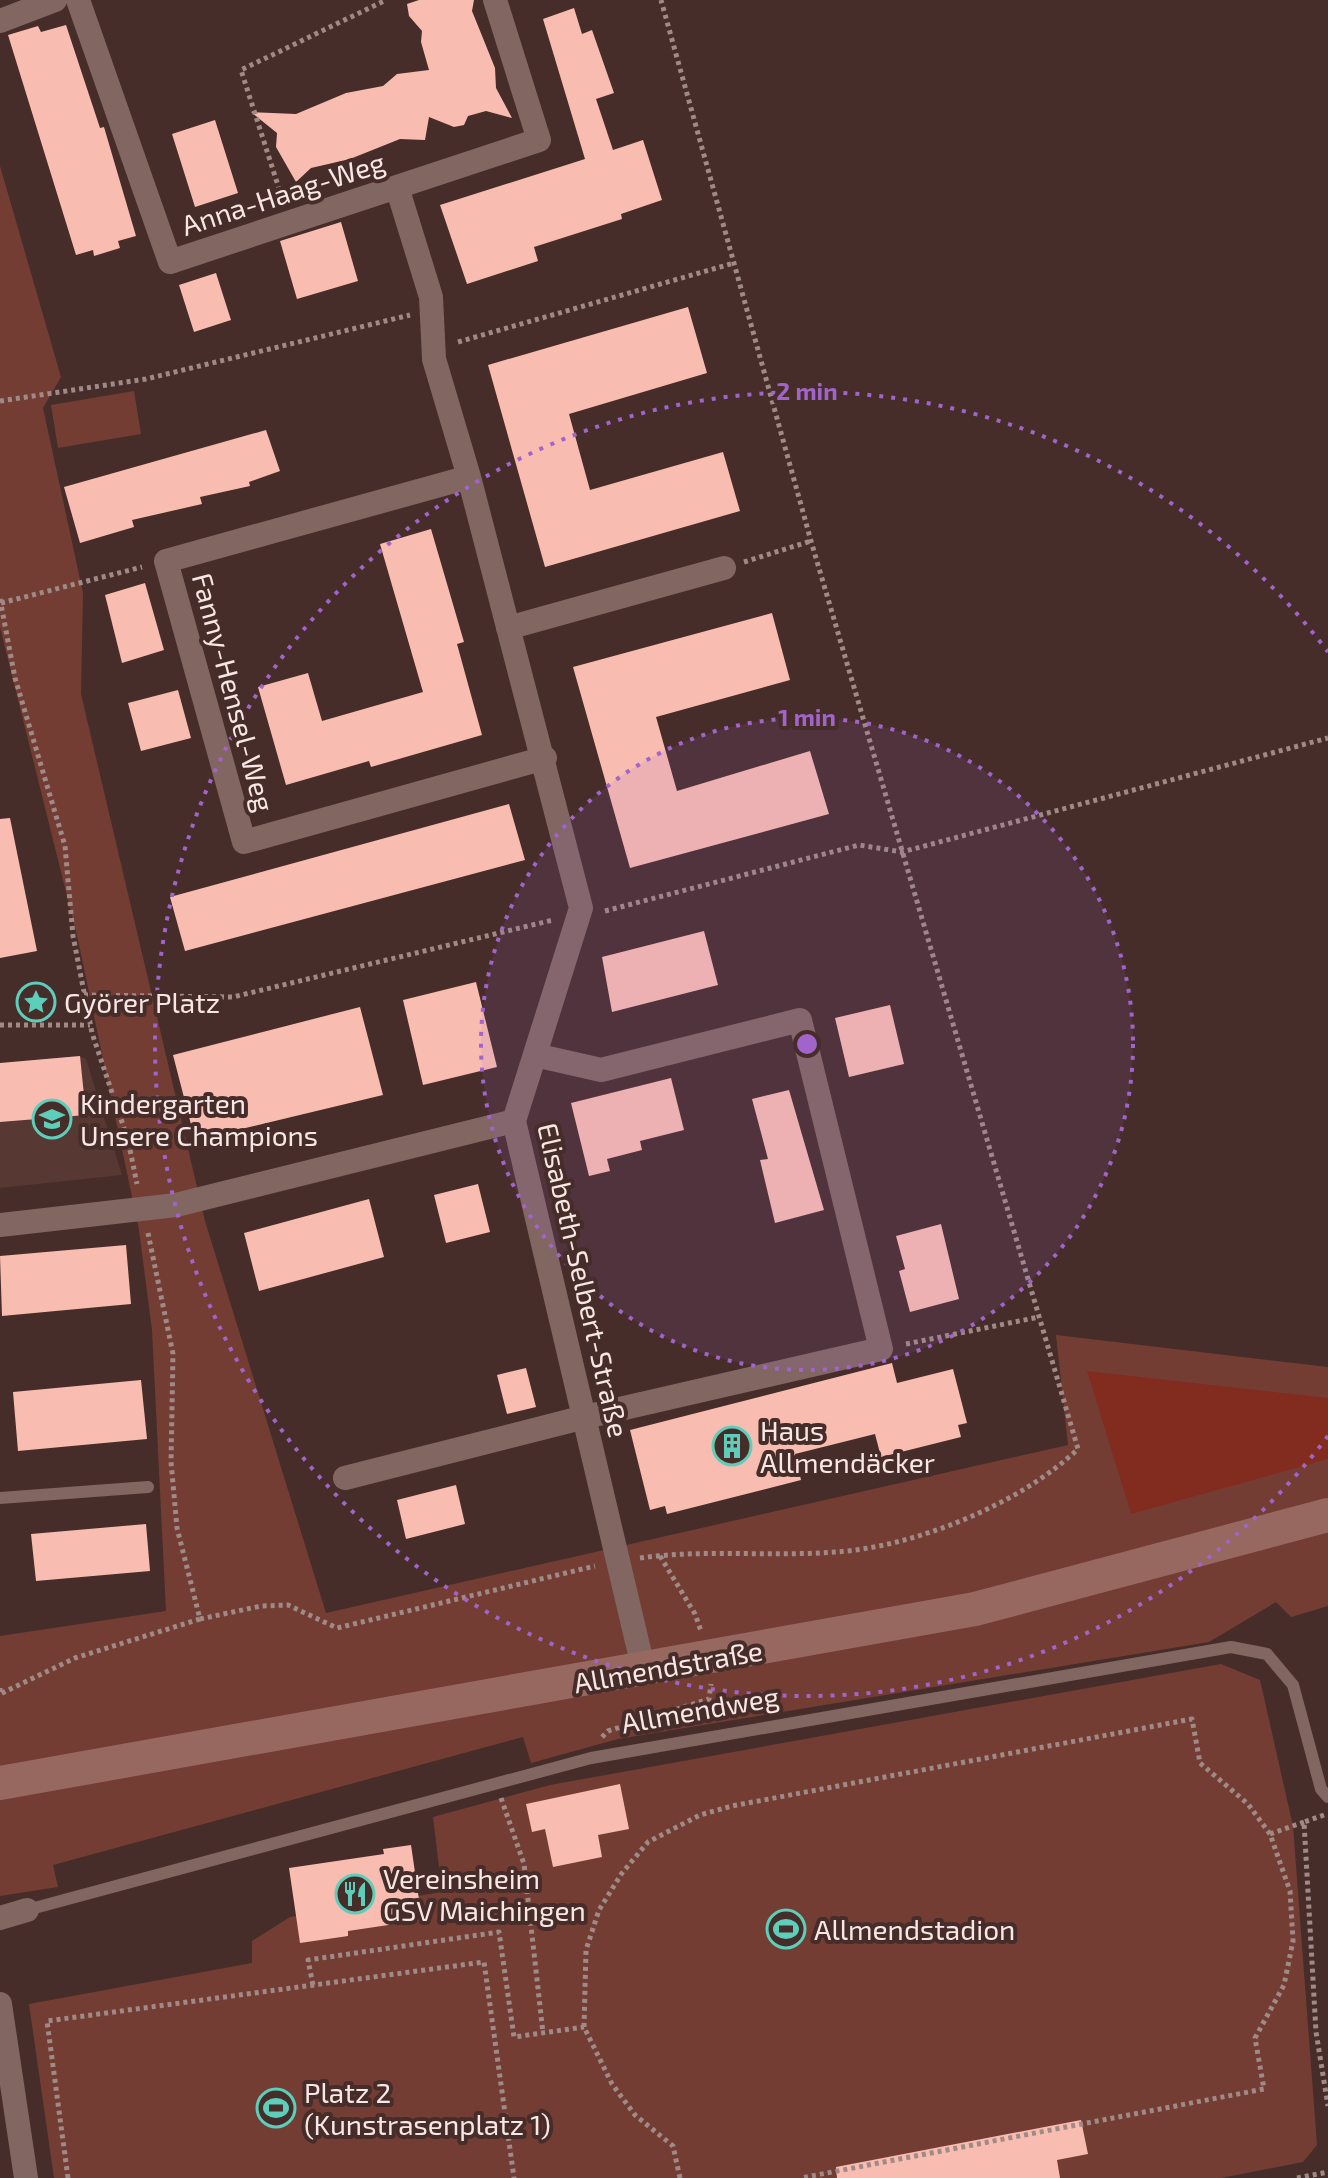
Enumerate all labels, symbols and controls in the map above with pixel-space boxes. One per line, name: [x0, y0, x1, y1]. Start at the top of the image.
street label: Anna-Haag-Weg: [177, 144, 389, 242]
text: 2 min: [776, 376, 838, 405]
street label: Fanny-Hensel-Weg: [186, 569, 282, 815]
text: 1 min: [778, 702, 836, 731]
place icon: Györer Platz: [15, 981, 57, 1023]
place label: Györer Platz: [64, 985, 220, 1019]
centre of rings: [793, 1030, 821, 1058]
place label: Kindergarten Unsere Champions: [80, 1086, 318, 1152]
school or university icon: Kindergarten Unsere Champions: [31, 1098, 73, 1140]
street label: Elisabeth-Selbert-Straße: [531, 1120, 637, 1440]
place label: Haus Allmendäcker: [760, 1413, 935, 1479]
building icon: Haus Allmendäcker: [711, 1425, 753, 1467]
street label: Allmendstraße: [571, 1633, 765, 1699]
street label: Allmendweg: [618, 1678, 782, 1740]
place label: Vereinsheim GSV Maichingen: [383, 1861, 586, 1927]
restaurant icon: Vereinsheim GSV Maichingen: [334, 1873, 376, 1915]
sports icon: Allmendstadion: [765, 1908, 807, 1950]
place label: Allmendstadion: [814, 1912, 1015, 1946]
place label: Platz 2 (Kunstrasenplatz 1): [304, 2075, 551, 2141]
sports icon: Platz 2 (Kunstrasenplatz 1): [255, 2087, 297, 2129]

